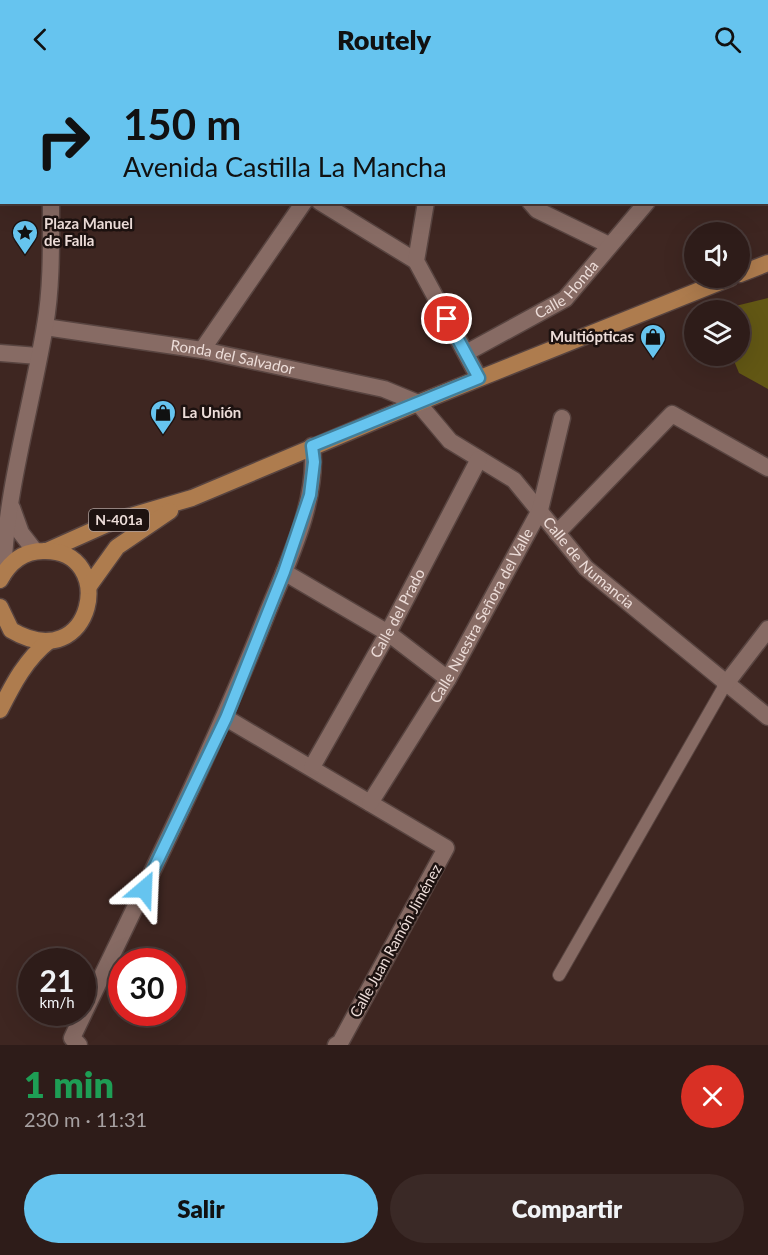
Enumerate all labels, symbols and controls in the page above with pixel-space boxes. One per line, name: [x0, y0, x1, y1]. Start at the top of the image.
icon: back: [24, 23, 57, 56]
text: Routely: [337, 23, 431, 56]
icon: search: [711, 23, 744, 56]
text: 150 m: [123, 99, 241, 149]
icon: right: [24, 102, 102, 180]
text: Avenida Castilla La Mancha: [123, 150, 447, 183]
place label: Plaza Manuel de Falla: [44, 214, 133, 249]
place icon: Plaza Manuel de Falla: [10, 218, 40, 256]
map controls: [684, 222, 750, 366]
button: sound: [684, 222, 750, 288]
street label: Calle Honda: [531, 256, 602, 322]
pin: [421, 293, 472, 344]
button: layers: [684, 300, 750, 366]
icon: arrive: [430, 302, 463, 335]
shop icon: Multiópticas: [638, 322, 668, 360]
place label: Multiópticas: [550, 327, 634, 345]
street label: Ronda del Salvador: [170, 336, 297, 378]
shop icon: La Unión: [148, 398, 178, 436]
place label: La Unión: [182, 403, 241, 421]
road number: N-401a: [89, 509, 149, 531]
street label: Calle de Numancia: [540, 513, 638, 612]
street label: Calle Nuestra Señora del Valle: [425, 525, 536, 706]
street label: Calle del Prado: [366, 565, 428, 661]
position arrow: [112, 857, 176, 921]
street label: Calle Juan Ramón Jiménez: [345, 861, 445, 1020]
speed limit sign: 30: [108, 948, 186, 1026]
text: 21: [40, 962, 74, 998]
text: km/h: [39, 993, 75, 1011]
text: 1 min: [24, 1062, 114, 1106]
button: close: [681, 1065, 744, 1128]
text: 230 m · 11:31: [24, 1107, 147, 1131]
button: Salir: [24, 1174, 378, 1243]
button: Compartir: [390, 1174, 744, 1243]

